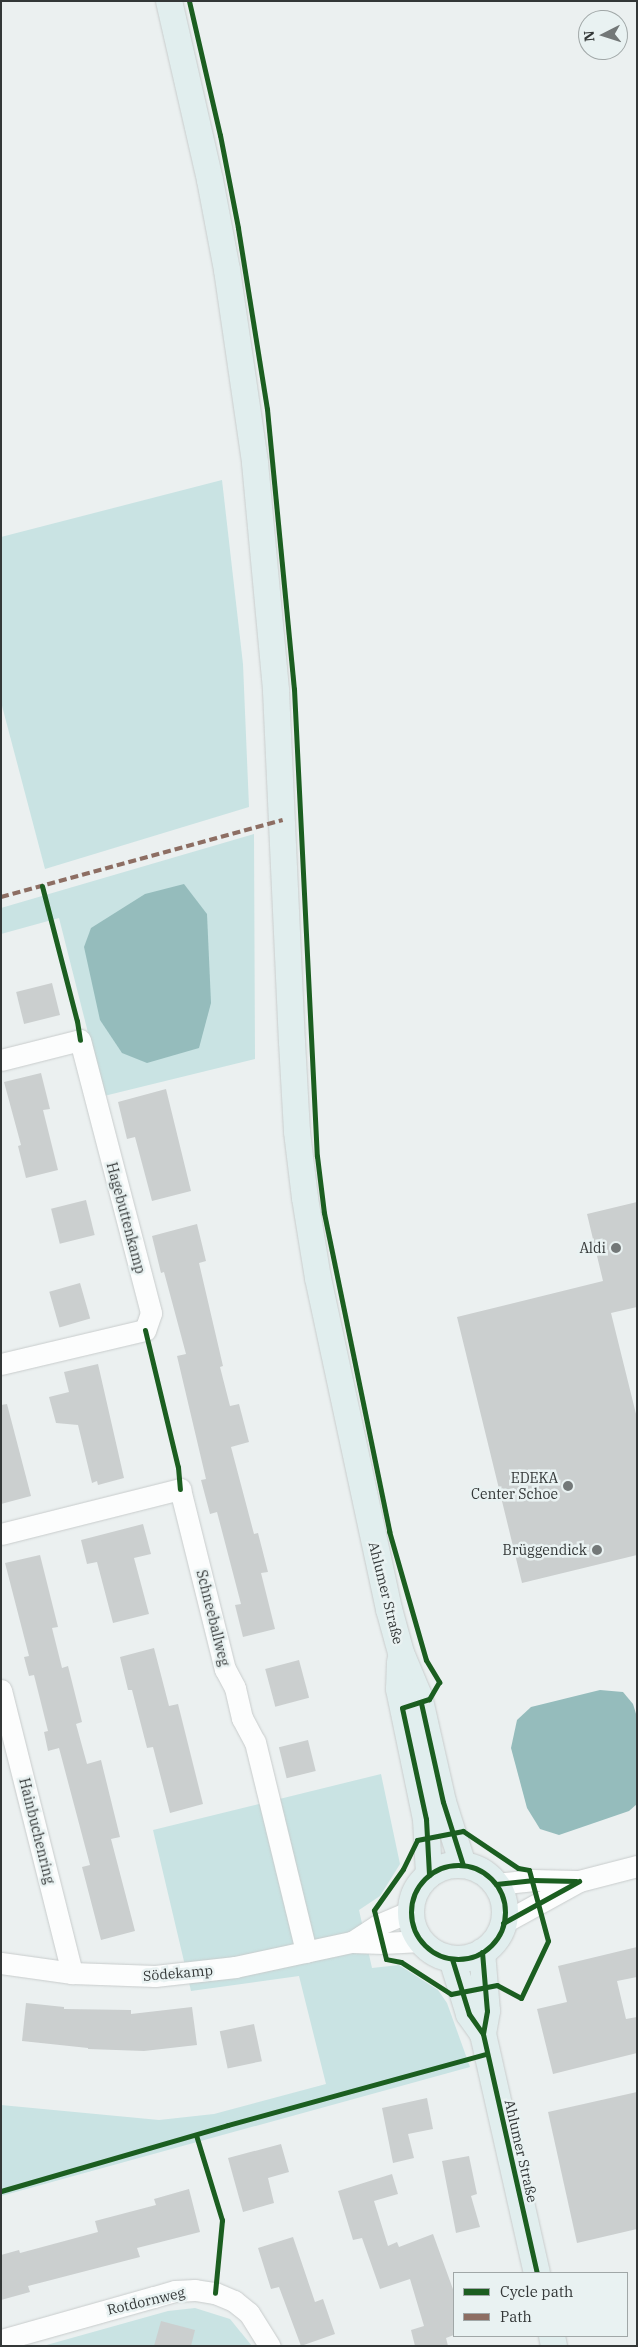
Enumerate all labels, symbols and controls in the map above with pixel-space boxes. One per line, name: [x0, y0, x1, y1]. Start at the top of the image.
north arrow: [578, 10, 628, 60]
text: N: [580, 30, 599, 43]
street label: Hagebuttenkamp: [103, 1160, 149, 1276]
place label: Aldi: [579, 1240, 606, 1256]
marker: Aldi: [610, 1242, 622, 1254]
place label: EDEKA Center Schoe: [471, 1470, 558, 1502]
marker: EDEKA Center Schoe: [562, 1480, 574, 1492]
street label: Ahlumer Straße: [365, 1540, 407, 1646]
place label: Brüggendick: [503, 1542, 587, 1558]
marker: Brüggendick: [591, 1544, 603, 1556]
street label: Schneeballweg: [193, 1568, 233, 1668]
street label: Hainbuchenring: [16, 1776, 58, 1886]
street label: Södekamp: [142, 1962, 214, 1984]
street label: Ahlumer Straße: [501, 2098, 541, 2204]
legend: [453, 2272, 628, 2337]
text: Cycle path: [500, 2282, 573, 2301]
street label: Rotdornweg: [105, 2284, 187, 2318]
text: Path: [500, 2307, 532, 2326]

